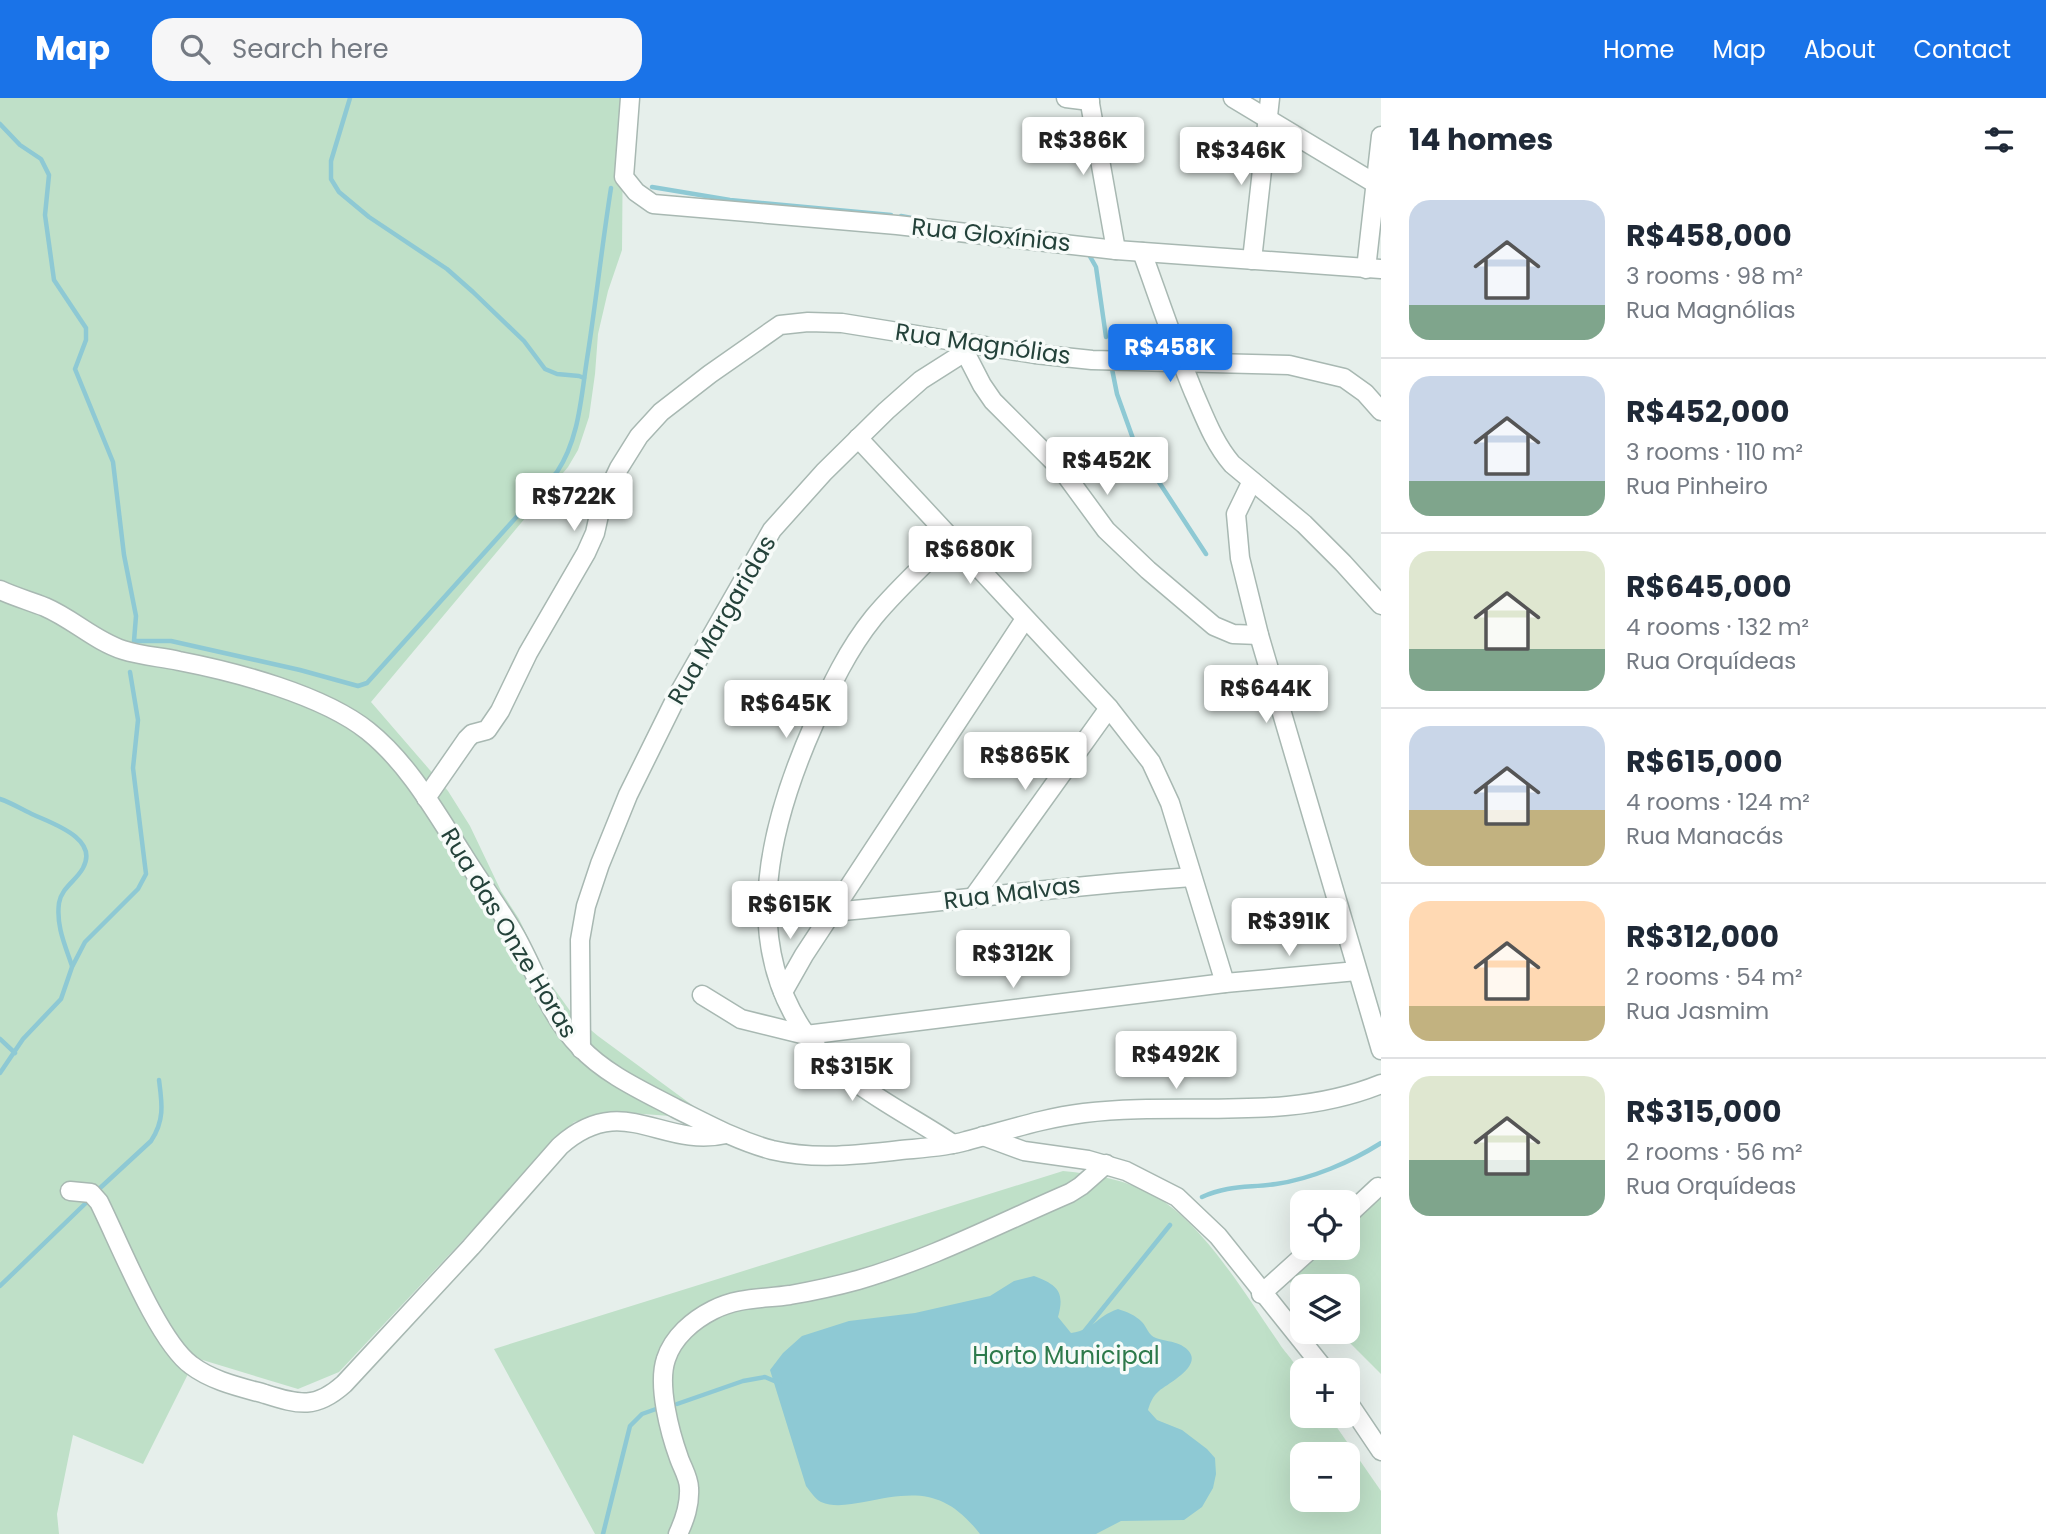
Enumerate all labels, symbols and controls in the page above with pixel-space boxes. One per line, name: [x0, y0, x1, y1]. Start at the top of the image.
search box: [152, 18, 642, 81]
text: Map: [35, 25, 110, 72]
icon: search: [176, 30, 214, 68]
text: Search here: [232, 31, 389, 67]
text: Home: [1603, 33, 1675, 66]
text: Map: [1713, 33, 1766, 66]
text: About: [1804, 33, 1875, 66]
text: Contact: [1913, 33, 2011, 66]
pin: R$386K: [1026, 118, 1140, 177]
text: 14 homes: [1409, 118, 1553, 161]
icon: filters: [1980, 121, 2018, 159]
text: R$386K: [1038, 124, 1128, 156]
pin: R$346K: [1184, 127, 1298, 187]
text: R$346K: [1196, 134, 1286, 166]
street label: Rua Gloxínias: [910, 210, 1072, 259]
text: R$458,000: [1626, 214, 1792, 257]
icon: home: [1465, 228, 1549, 312]
text: 3 rooms · 98 m²: [1626, 260, 1803, 292]
text: Rua Magnólias: [1626, 294, 1796, 326]
street label: Rua Magnólias: [893, 315, 1073, 372]
pin: R$458K: [1113, 324, 1227, 384]
text: R$458K: [1124, 331, 1216, 363]
text: R$452,000: [1626, 390, 1790, 433]
icon: home: [1465, 404, 1549, 488]
text: 3 rooms · 110 m²: [1626, 436, 1803, 468]
pin: R$452K: [1050, 438, 1164, 497]
text: R$452K: [1062, 444, 1152, 476]
text: Rua Pinheiro: [1626, 470, 1768, 502]
pin: R$722K: [517, 474, 631, 533]
text: R$722K: [532, 480, 616, 512]
pin: R$680K: [913, 526, 1027, 586]
street label: Rua Margaridas: [660, 529, 784, 711]
text: R$680K: [925, 533, 1015, 565]
text: R$645,000: [1626, 565, 1792, 608]
icon: home: [1465, 579, 1549, 663]
text: 4 rooms · 132 m²: [1626, 611, 1809, 643]
text: Rua Orquídeas: [1626, 645, 1796, 677]
pin: R$644K: [1209, 666, 1323, 725]
text: R$644K: [1220, 672, 1312, 704]
pin: R$645K: [729, 680, 843, 740]
text: R$645K: [740, 687, 832, 719]
pin: R$865K: [968, 732, 1082, 792]
text: R$865K: [980, 739, 1070, 771]
text: R$615,000: [1626, 740, 1782, 783]
icon: home: [1465, 754, 1549, 838]
text: 4 rooms · 124 m²: [1626, 786, 1810, 818]
text: Rua Manacás: [1626, 820, 1784, 852]
street label: Rua das Onze Horas: [433, 821, 585, 1044]
street label: Rua Malvas: [942, 868, 1082, 917]
pin: R$615K: [733, 882, 847, 941]
text: R$615K: [748, 888, 832, 920]
pin: R$391K: [1232, 898, 1346, 958]
text: R$391K: [1248, 905, 1330, 937]
text: R$312,000: [1626, 915, 1779, 958]
icon: home: [1465, 929, 1549, 1013]
pin: R$312K: [956, 930, 1070, 990]
text: R$312K: [972, 937, 1054, 969]
text: 2 rooms · 54 m²: [1626, 961, 1803, 993]
text: Rua Jasmim: [1626, 995, 1769, 1027]
pin: R$492K: [1119, 1032, 1233, 1091]
text: R$492K: [1131, 1038, 1221, 1070]
pin: R$315K: [795, 1044, 909, 1103]
text: R$315K: [810, 1050, 894, 1082]
text: R$315,000: [1626, 1090, 1782, 1133]
icon: home: [1465, 1104, 1549, 1188]
text: 2 rooms · 56 m²: [1626, 1136, 1803, 1168]
text: Rua Orquídeas: [1626, 1170, 1796, 1202]
map controls: [1290, 1190, 1360, 1512]
button: locate: [1290, 1190, 1360, 1260]
button: layers: [1290, 1274, 1360, 1344]
park label: Horto Municipal: [972, 1339, 1160, 1372]
button: +: [1290, 1358, 1360, 1428]
button: −: [1290, 1442, 1360, 1512]

